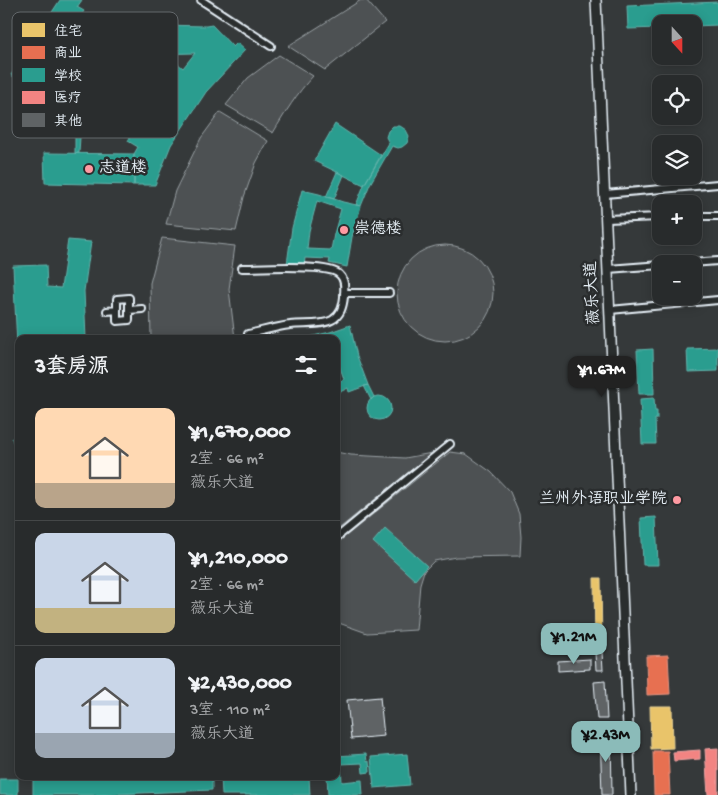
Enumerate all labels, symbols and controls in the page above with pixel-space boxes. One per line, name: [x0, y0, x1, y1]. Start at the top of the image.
legend: [12, 12, 178, 138]
north arrow: [652, 15, 702, 65]
map controls: [652, 15, 702, 305]
text: 住宅: [54, 24, 82, 41]
text: 商业: [54, 45, 82, 63]
text: 学校: [54, 68, 82, 86]
button: locate: [652, 75, 702, 125]
text: 医疗: [54, 90, 82, 108]
text: 其他: [54, 113, 82, 131]
button: layers: [652, 135, 702, 185]
place label: 志道楼: [99, 158, 147, 179]
marker: 志道楼: [83, 163, 95, 175]
button: +: [652, 195, 702, 245]
place label: 崇德楼: [354, 219, 402, 240]
marker: 崇德楼: [338, 224, 350, 236]
button: −: [652, 255, 702, 305]
street label: 薇乐大道: [581, 261, 605, 326]
icon: filters: [292, 351, 320, 379]
text: 3套房源: [35, 356, 109, 381]
pin: ¥1.67M: [561, 356, 643, 398]
text: ¥1.67M: [579, 362, 625, 381]
text: ¥1,670,000: [190, 421, 291, 446]
icon: home: [75, 428, 135, 488]
text: 2室 · 66 m²: [190, 451, 264, 470]
text: 薇乐大道: [190, 475, 254, 494]
place label: 兰州外语职业学院: [539, 489, 667, 510]
marker: 兰州外语职业学院: [671, 494, 683, 506]
text: ¥1,210,000: [190, 547, 288, 572]
icon: home: [75, 553, 135, 613]
text: 2室 · 66 m²: [190, 577, 264, 596]
text: 薇乐大道: [190, 601, 254, 620]
pin: ¥1.21M: [533, 622, 615, 665]
text: ¥1.21M: [552, 629, 596, 648]
text: ¥2,430,000: [190, 672, 292, 697]
icon: home: [75, 678, 135, 738]
text: 3室 · 110 m²: [190, 702, 270, 721]
pin: ¥2.43M: [565, 720, 647, 763]
text: 薇乐大道: [190, 726, 254, 745]
text: ¥2.43M: [582, 727, 630, 746]

